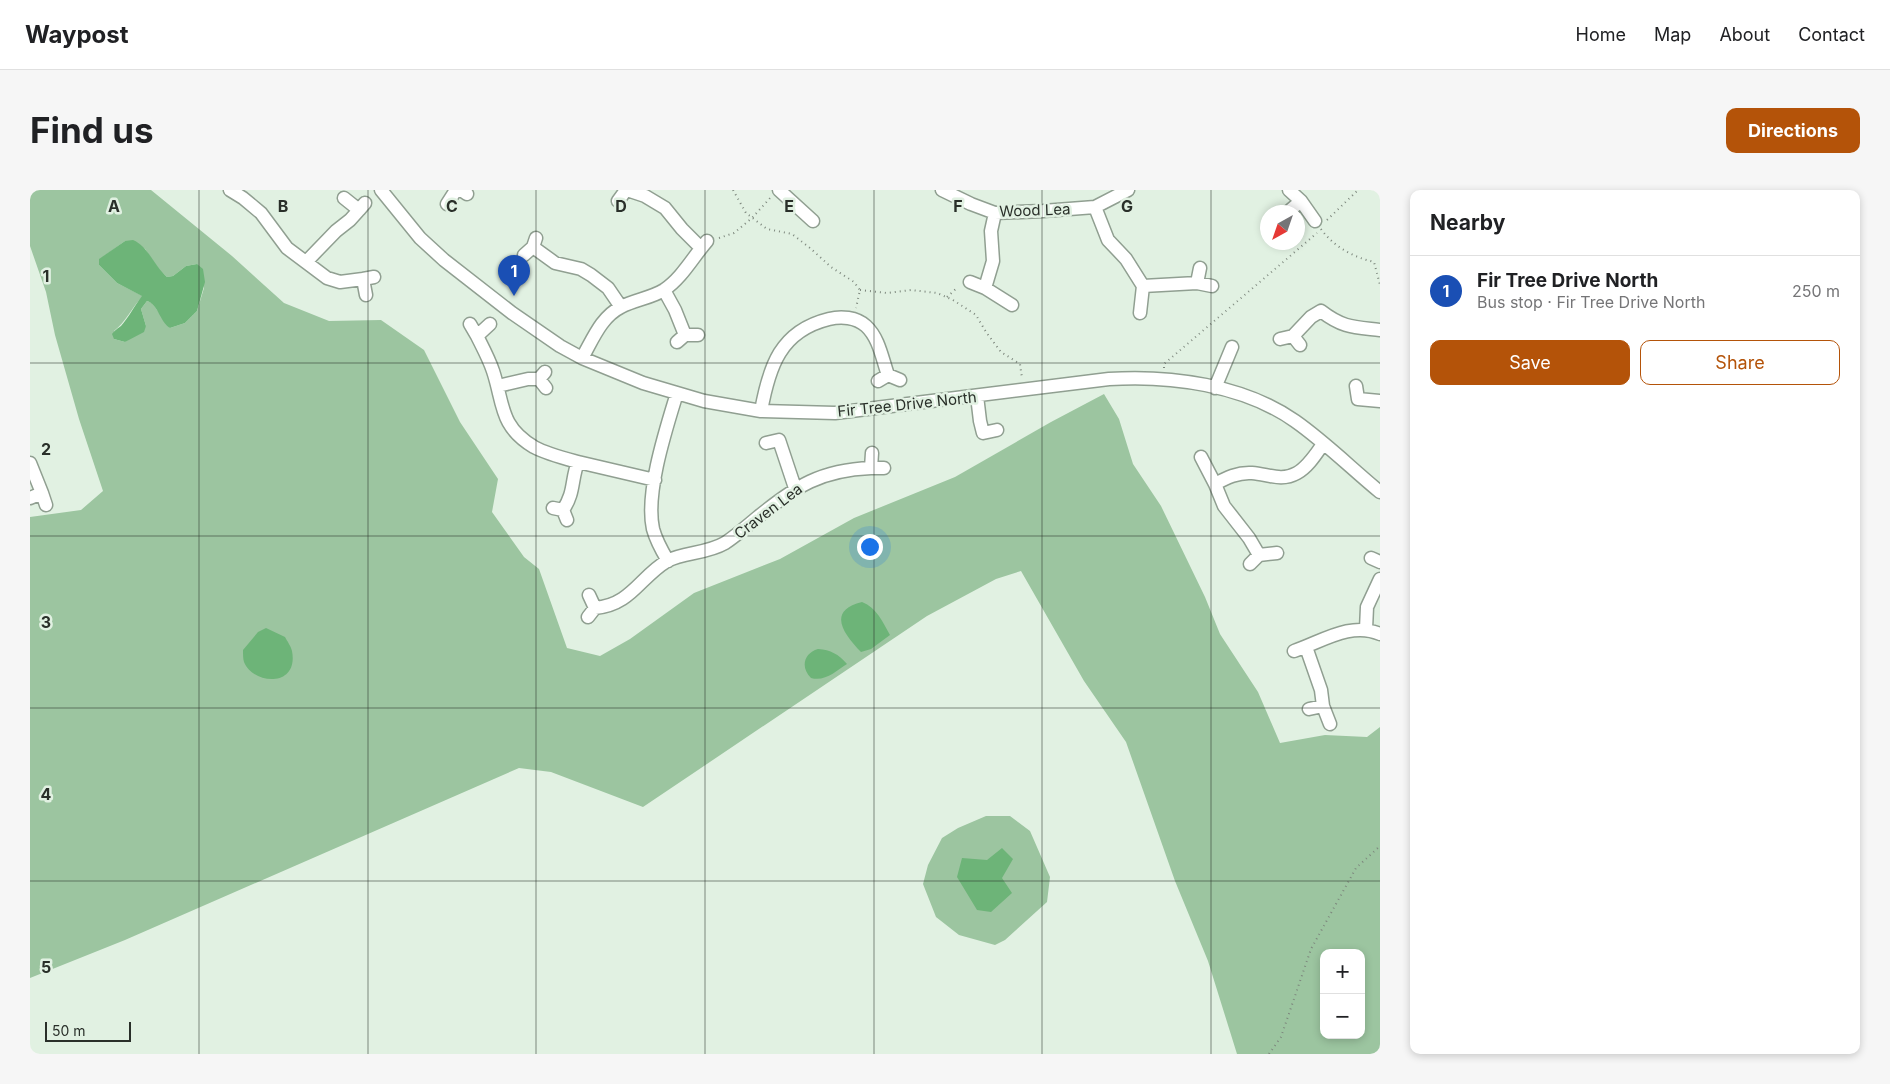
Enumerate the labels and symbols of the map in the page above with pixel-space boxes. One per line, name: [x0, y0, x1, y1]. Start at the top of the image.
text: A: [108, 196, 120, 216]
text: B: [278, 196, 288, 216]
text: C: [446, 196, 458, 216]
text: D: [615, 196, 627, 216]
text: E: [784, 196, 794, 216]
text: F: [953, 196, 963, 216]
text: G: [1121, 196, 1133, 216]
street label: Wood Lea: [999, 199, 1071, 221]
north arrow: [1260, 205, 1305, 250]
pin: 1: [498, 255, 530, 296]
text: 1: [43, 266, 49, 286]
street label: Fir Tree Drive North: [837, 387, 977, 421]
text: 2: [41, 439, 51, 459]
street label: Craven Lea: [730, 479, 806, 543]
your location: [857, 534, 883, 560]
text: 3: [41, 612, 51, 632]
text: 4: [41, 784, 52, 804]
text: 5: [41, 957, 51, 977]
scale bar: [45, 1019, 131, 1042]

